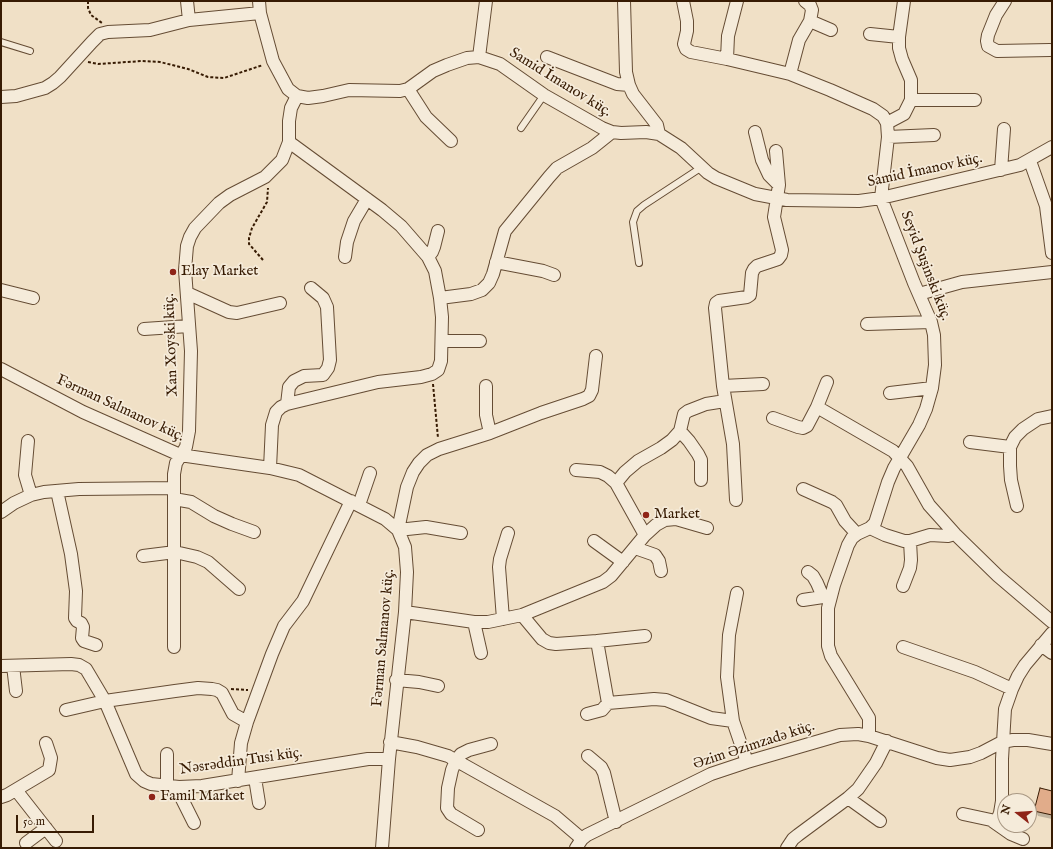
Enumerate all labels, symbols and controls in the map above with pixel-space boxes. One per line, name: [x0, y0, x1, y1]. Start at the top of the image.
street label: Samid İmanov küç.: [506, 44, 614, 122]
street label: Samid İmanov küç.: [866, 150, 984, 192]
street label: Seyid Şuşinski küç.: [896, 209, 954, 323]
place label: Elay Market: [181, 263, 258, 281]
marker: Elay Market: [168, 267, 178, 277]
street label: Xan Xoyski küç.: [161, 293, 183, 397]
street label: Fərman Salmanov küç.: [53, 372, 187, 446]
place label: Market: [654, 506, 700, 524]
marker: Market: [641, 510, 651, 520]
street label: Fərman Salmanov küç.: [369, 568, 399, 708]
street label: Əzim Əzimzadə küç.: [691, 718, 817, 774]
street label: Nəsrəddin Tusi küç.: [178, 744, 304, 780]
place label: Famil Market: [160, 788, 245, 806]
marker: Famil Market: [147, 792, 157, 802]
north arrow: [997, 793, 1037, 833]
text: N: [998, 803, 1015, 816]
scale bar: [18, 807, 96, 833]
text: 50 m: [23, 814, 45, 829]

